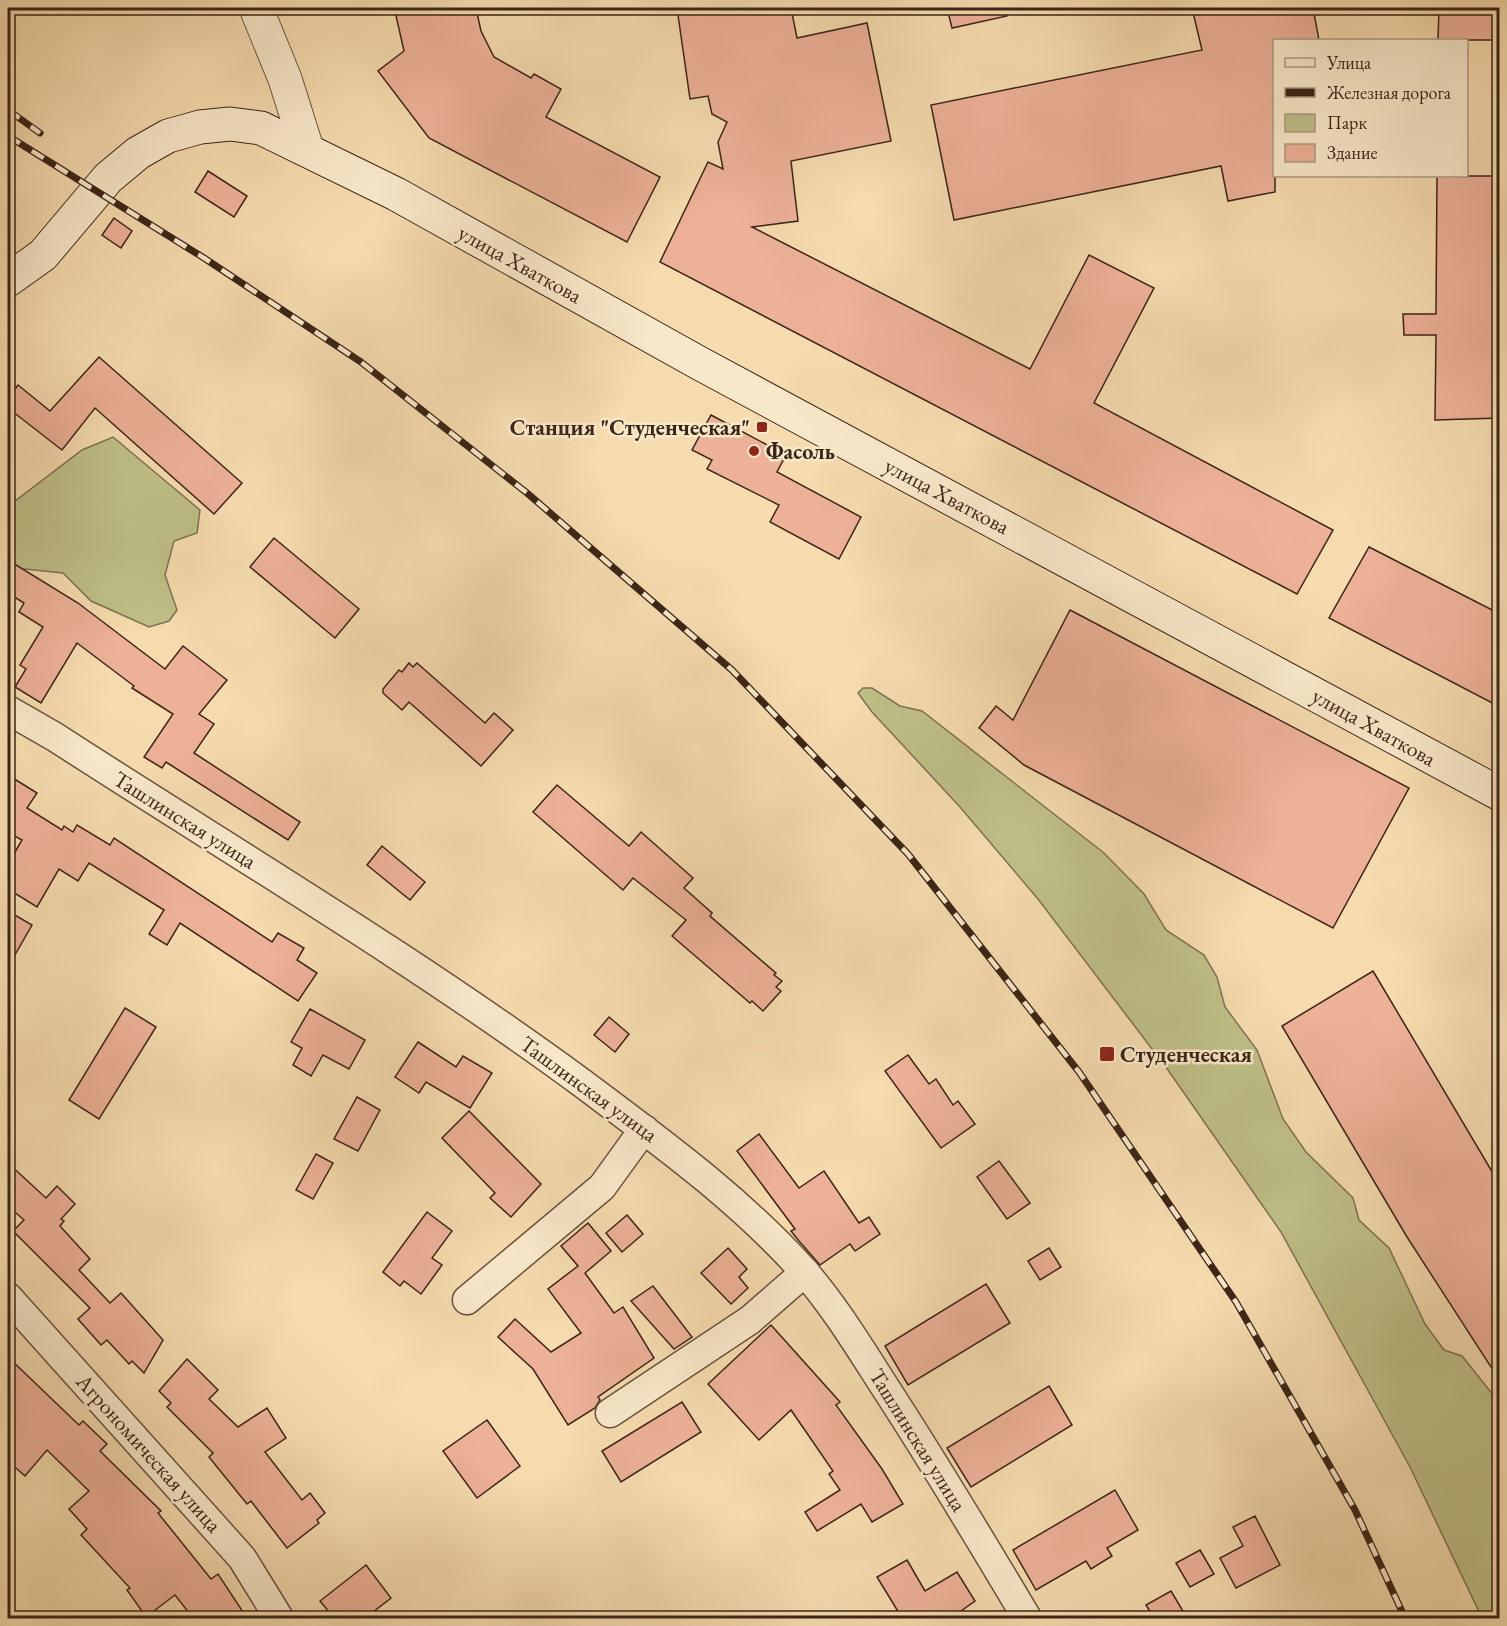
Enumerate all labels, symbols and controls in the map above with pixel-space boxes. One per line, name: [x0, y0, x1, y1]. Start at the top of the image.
legend: [1273, 39, 1468, 177]
text: Улица: [1326, 51, 1372, 74]
text: Железная дорога: [1326, 81, 1452, 104]
text: Парк: [1327, 111, 1367, 134]
text: Здание: [1327, 141, 1377, 164]
street label: улица Хваткова: [453, 218, 587, 310]
place label: Станция "Студенческая": [510, 413, 750, 442]
marker: Станция "Студенческая": [755, 420, 769, 434]
place label: Фасоль: [766, 437, 835, 466]
marker: Фасоль: [747, 444, 761, 458]
street label: улица Хваткова: [879, 451, 1015, 541]
street label: улица Хваткова: [1307, 681, 1441, 773]
street label: Ташлинская улица: [108, 764, 262, 876]
street label: Ташлинская улица: [514, 1029, 664, 1149]
place label: Студенческая: [1120, 1040, 1252, 1069]
marker: Студенческая: [1098, 1045, 1116, 1063]
street label: Ташлинская улица: [862, 1363, 974, 1517]
street label: Агрономическая улица: [69, 1367, 228, 1539]

